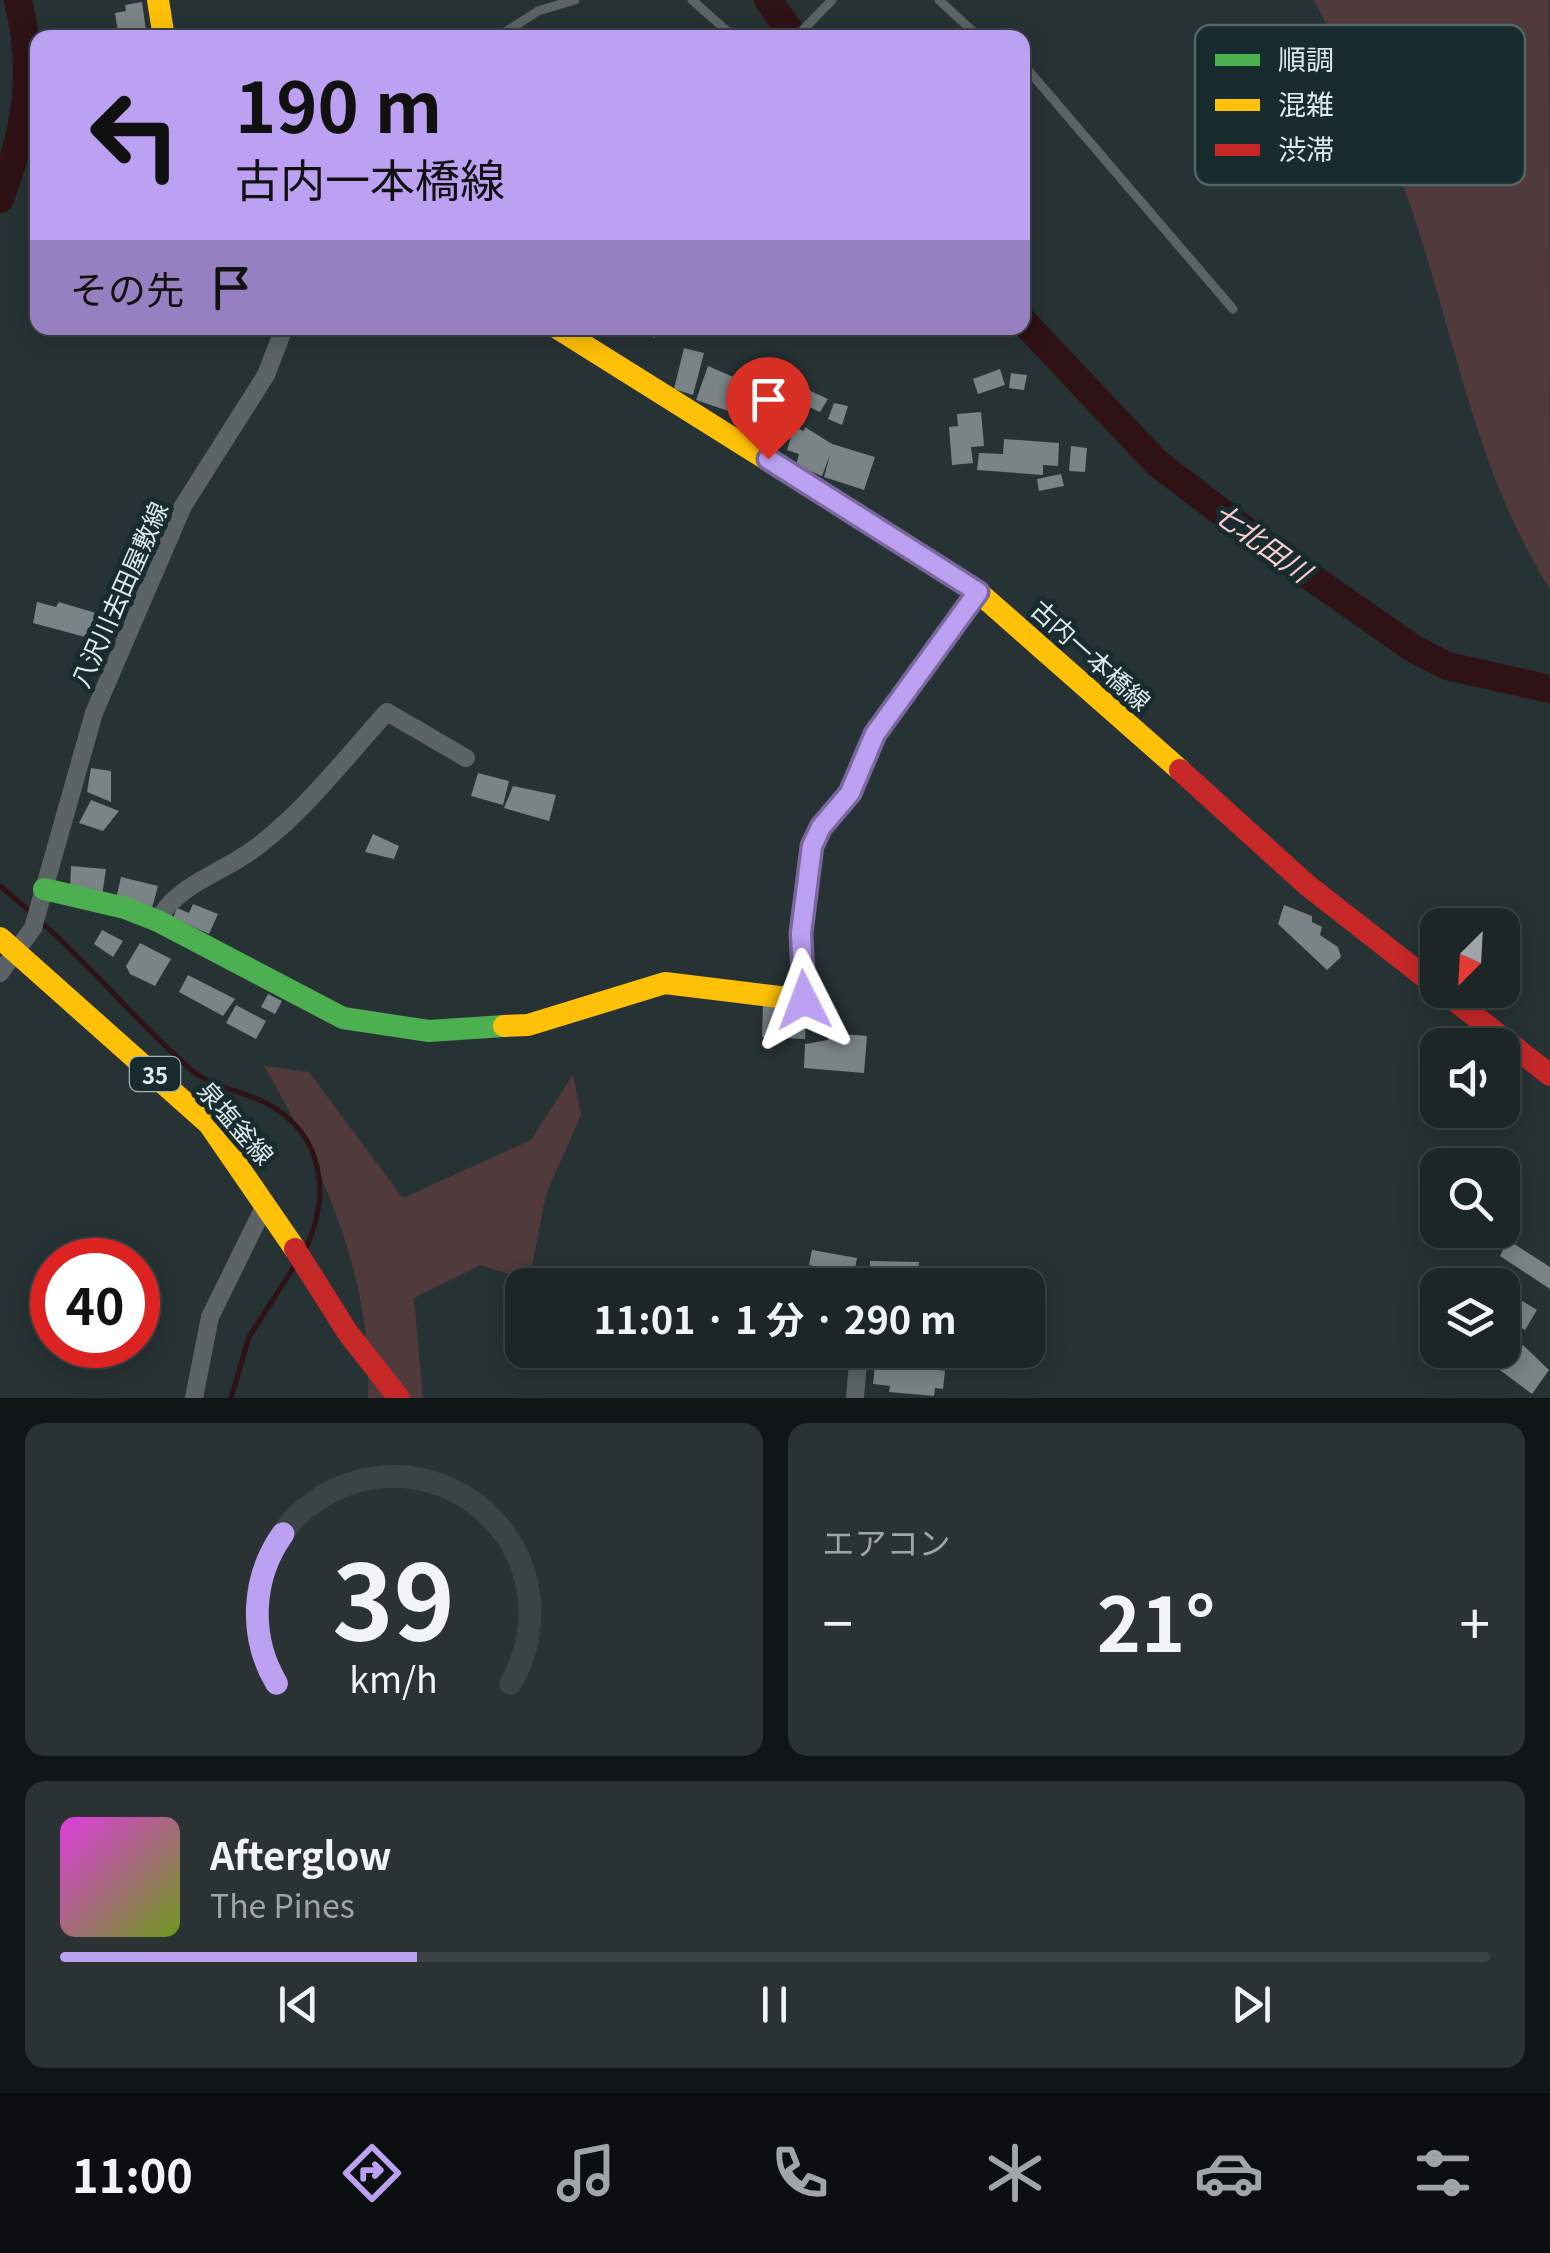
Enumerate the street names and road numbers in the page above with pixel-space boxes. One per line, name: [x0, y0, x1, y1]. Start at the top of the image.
street label: 八沢川去田屋敷線: [61, 495, 175, 693]
street label: 古内一本橋線: [1024, 590, 1160, 718]
road number: 35: [130, 1057, 180, 1091]
street label: 泉塩釜線: [191, 1072, 283, 1172]

